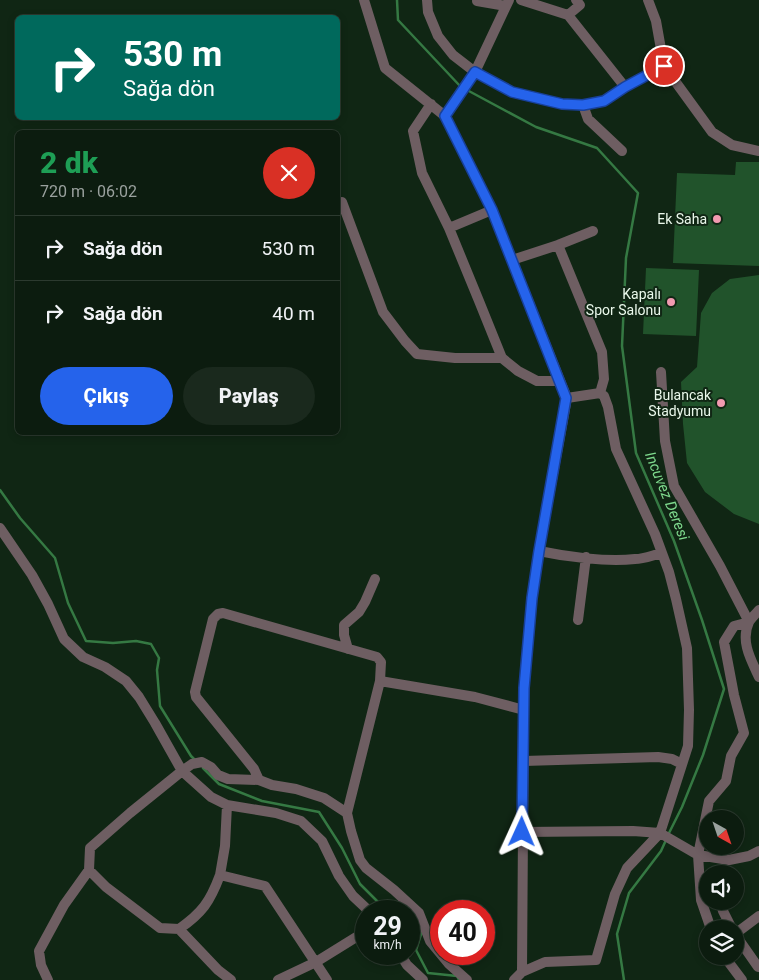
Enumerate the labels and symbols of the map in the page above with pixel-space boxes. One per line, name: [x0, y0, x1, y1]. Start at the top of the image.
pin: [643, 45, 685, 87]
place label: Ek Saha: [657, 211, 707, 227]
marker: Ek Saha: [711, 213, 723, 225]
place label: Kapalı Spor Salonu: [586, 286, 661, 318]
marker: Kapalı Spor Salonu: [665, 296, 677, 308]
place label: Bulancak Stadyumu: [648, 387, 712, 419]
marker: Bulancak Stadyumu: [715, 397, 727, 409]
water label: Incuvez Deresi: [641, 449, 693, 543]
position arrow: [495, 805, 547, 857]
north arrow: [699, 810, 744, 855]
speed limit sign: 40: [430, 900, 495, 965]

